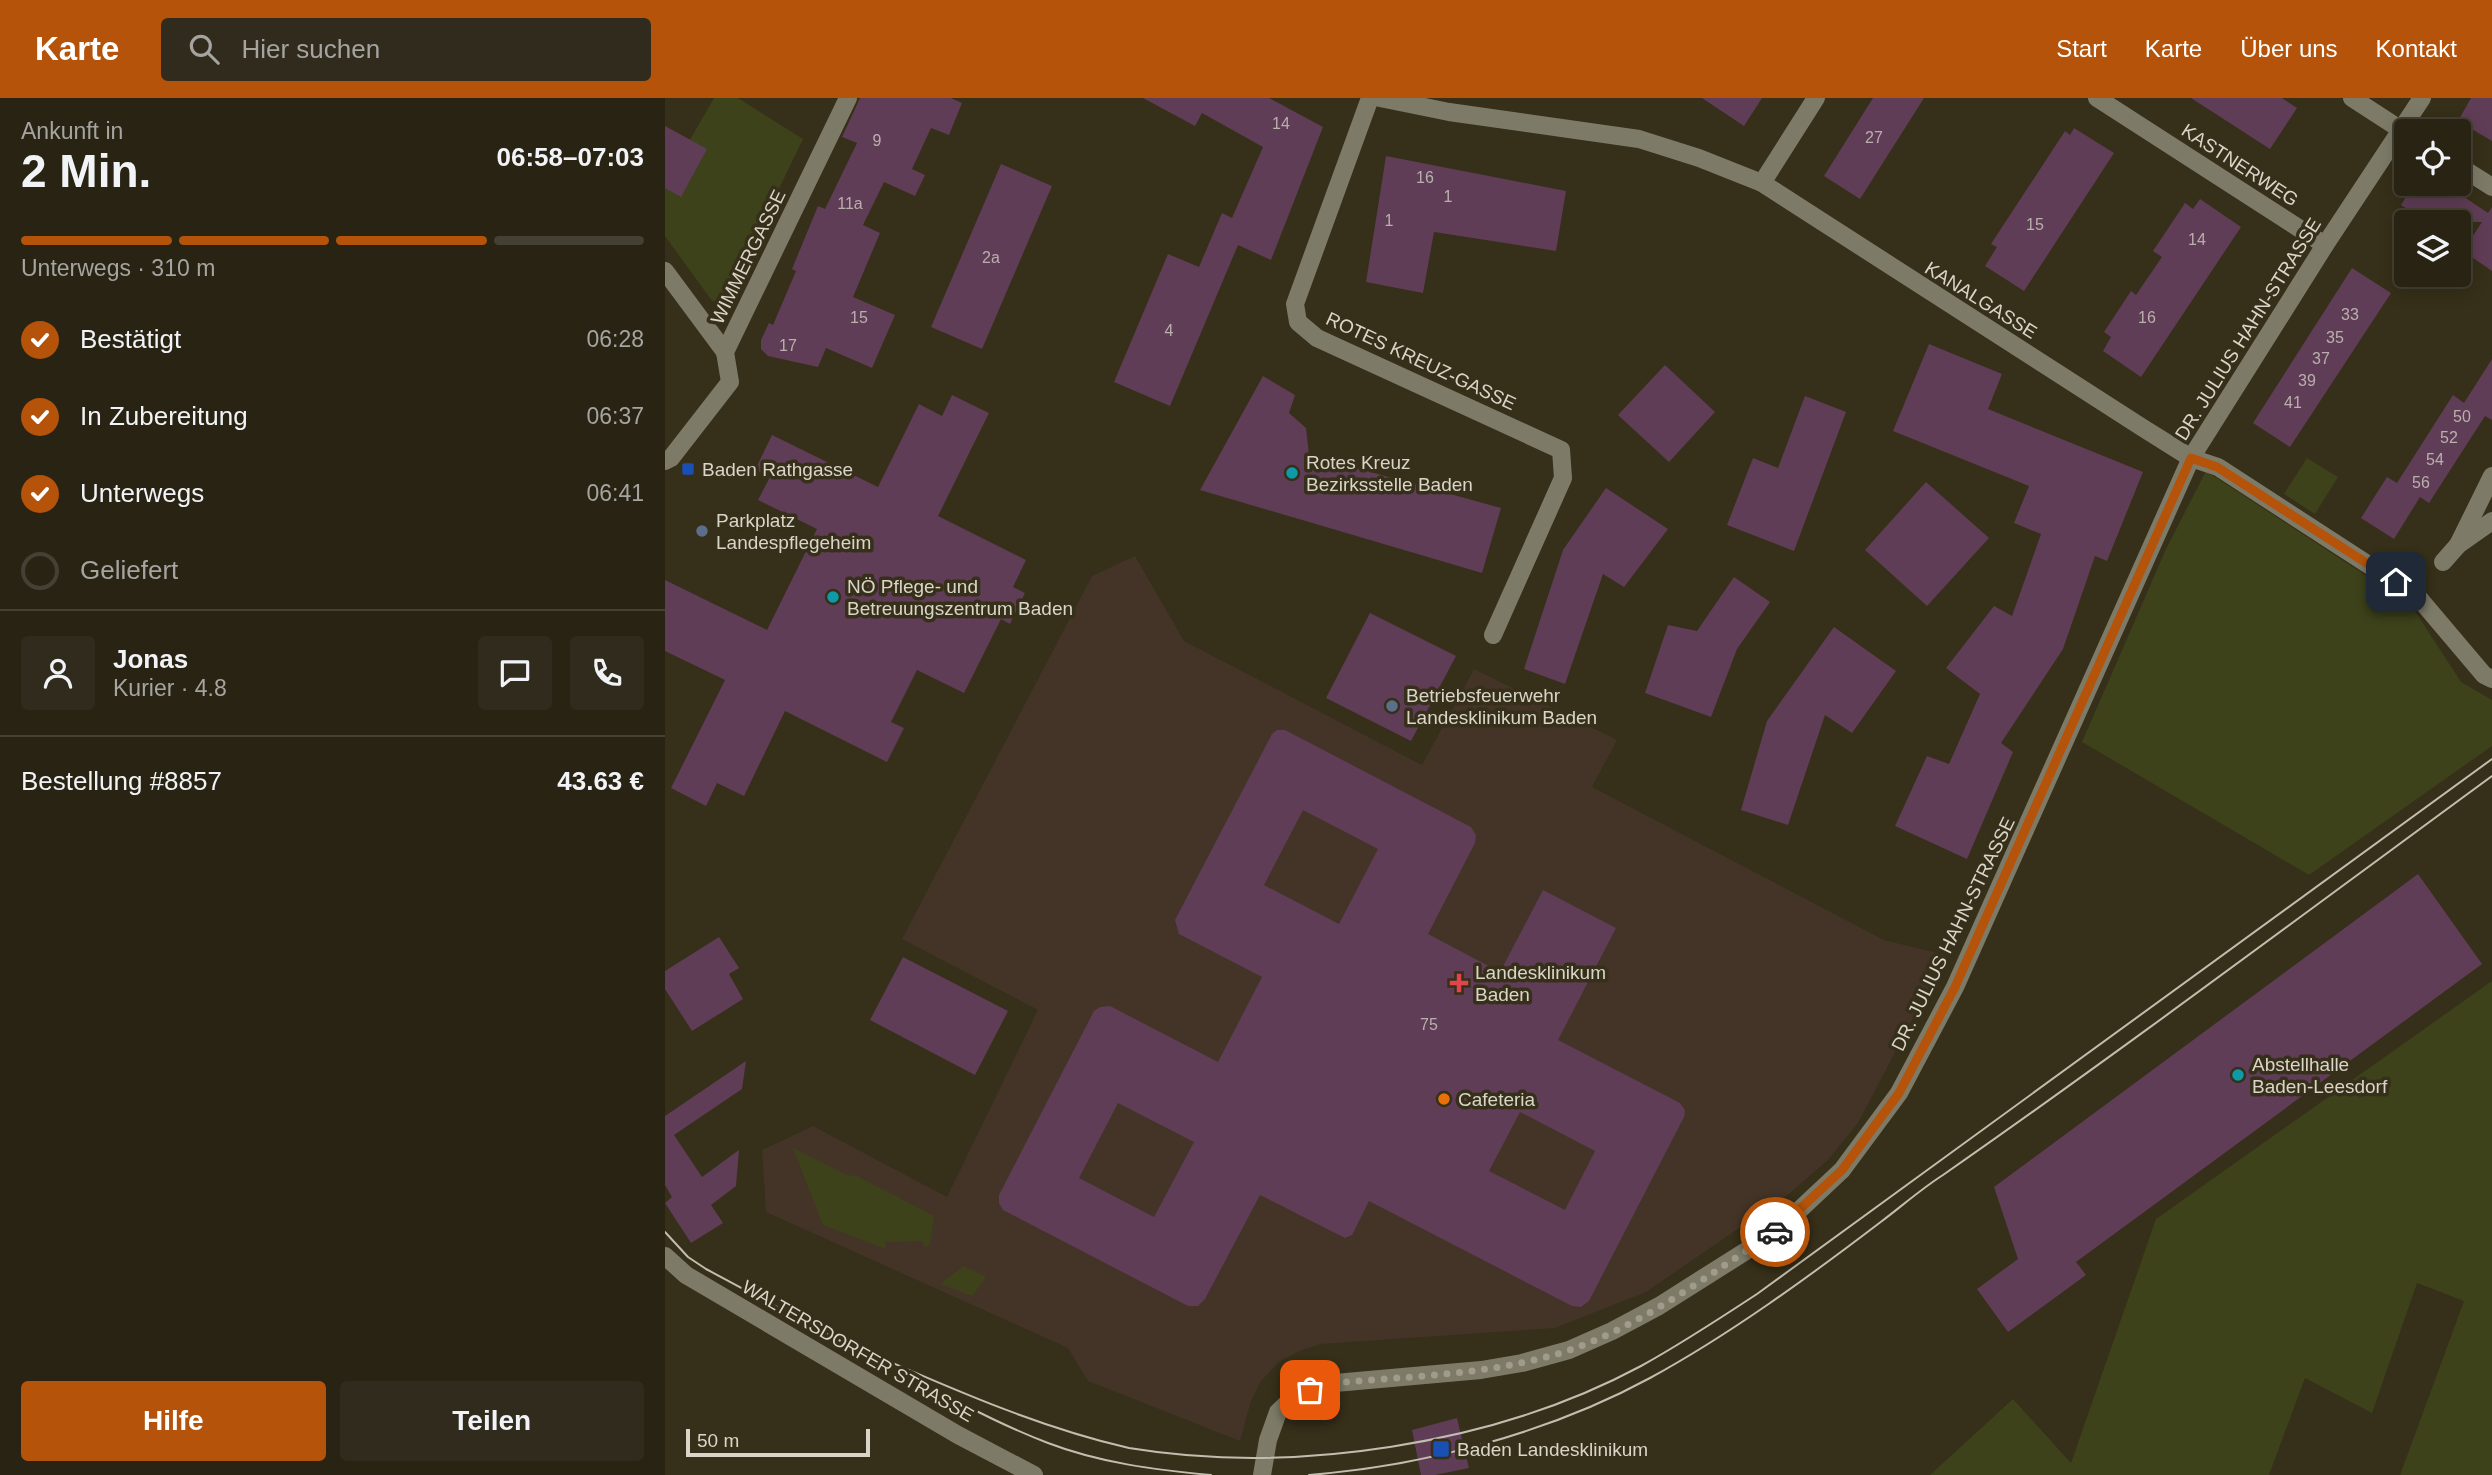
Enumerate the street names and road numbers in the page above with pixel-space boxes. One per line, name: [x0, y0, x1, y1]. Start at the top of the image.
street label: KASTNERWEG: [2178, 119, 2302, 211]
street label: WIMMERGASSE: [706, 186, 790, 328]
street label: DR. JULIUS HAHN-STRASSE: [2171, 214, 2325, 444]
street label: KANALGASSE: [1921, 257, 2041, 343]
street label: ROTES KREUZ-GASSE: [1323, 308, 1519, 414]
street label: DR. JULIUS HAHN-STRASSE: [1887, 814, 2019, 1054]
street label: WALTERSDORFER STRASSE: [738, 1276, 978, 1426]

